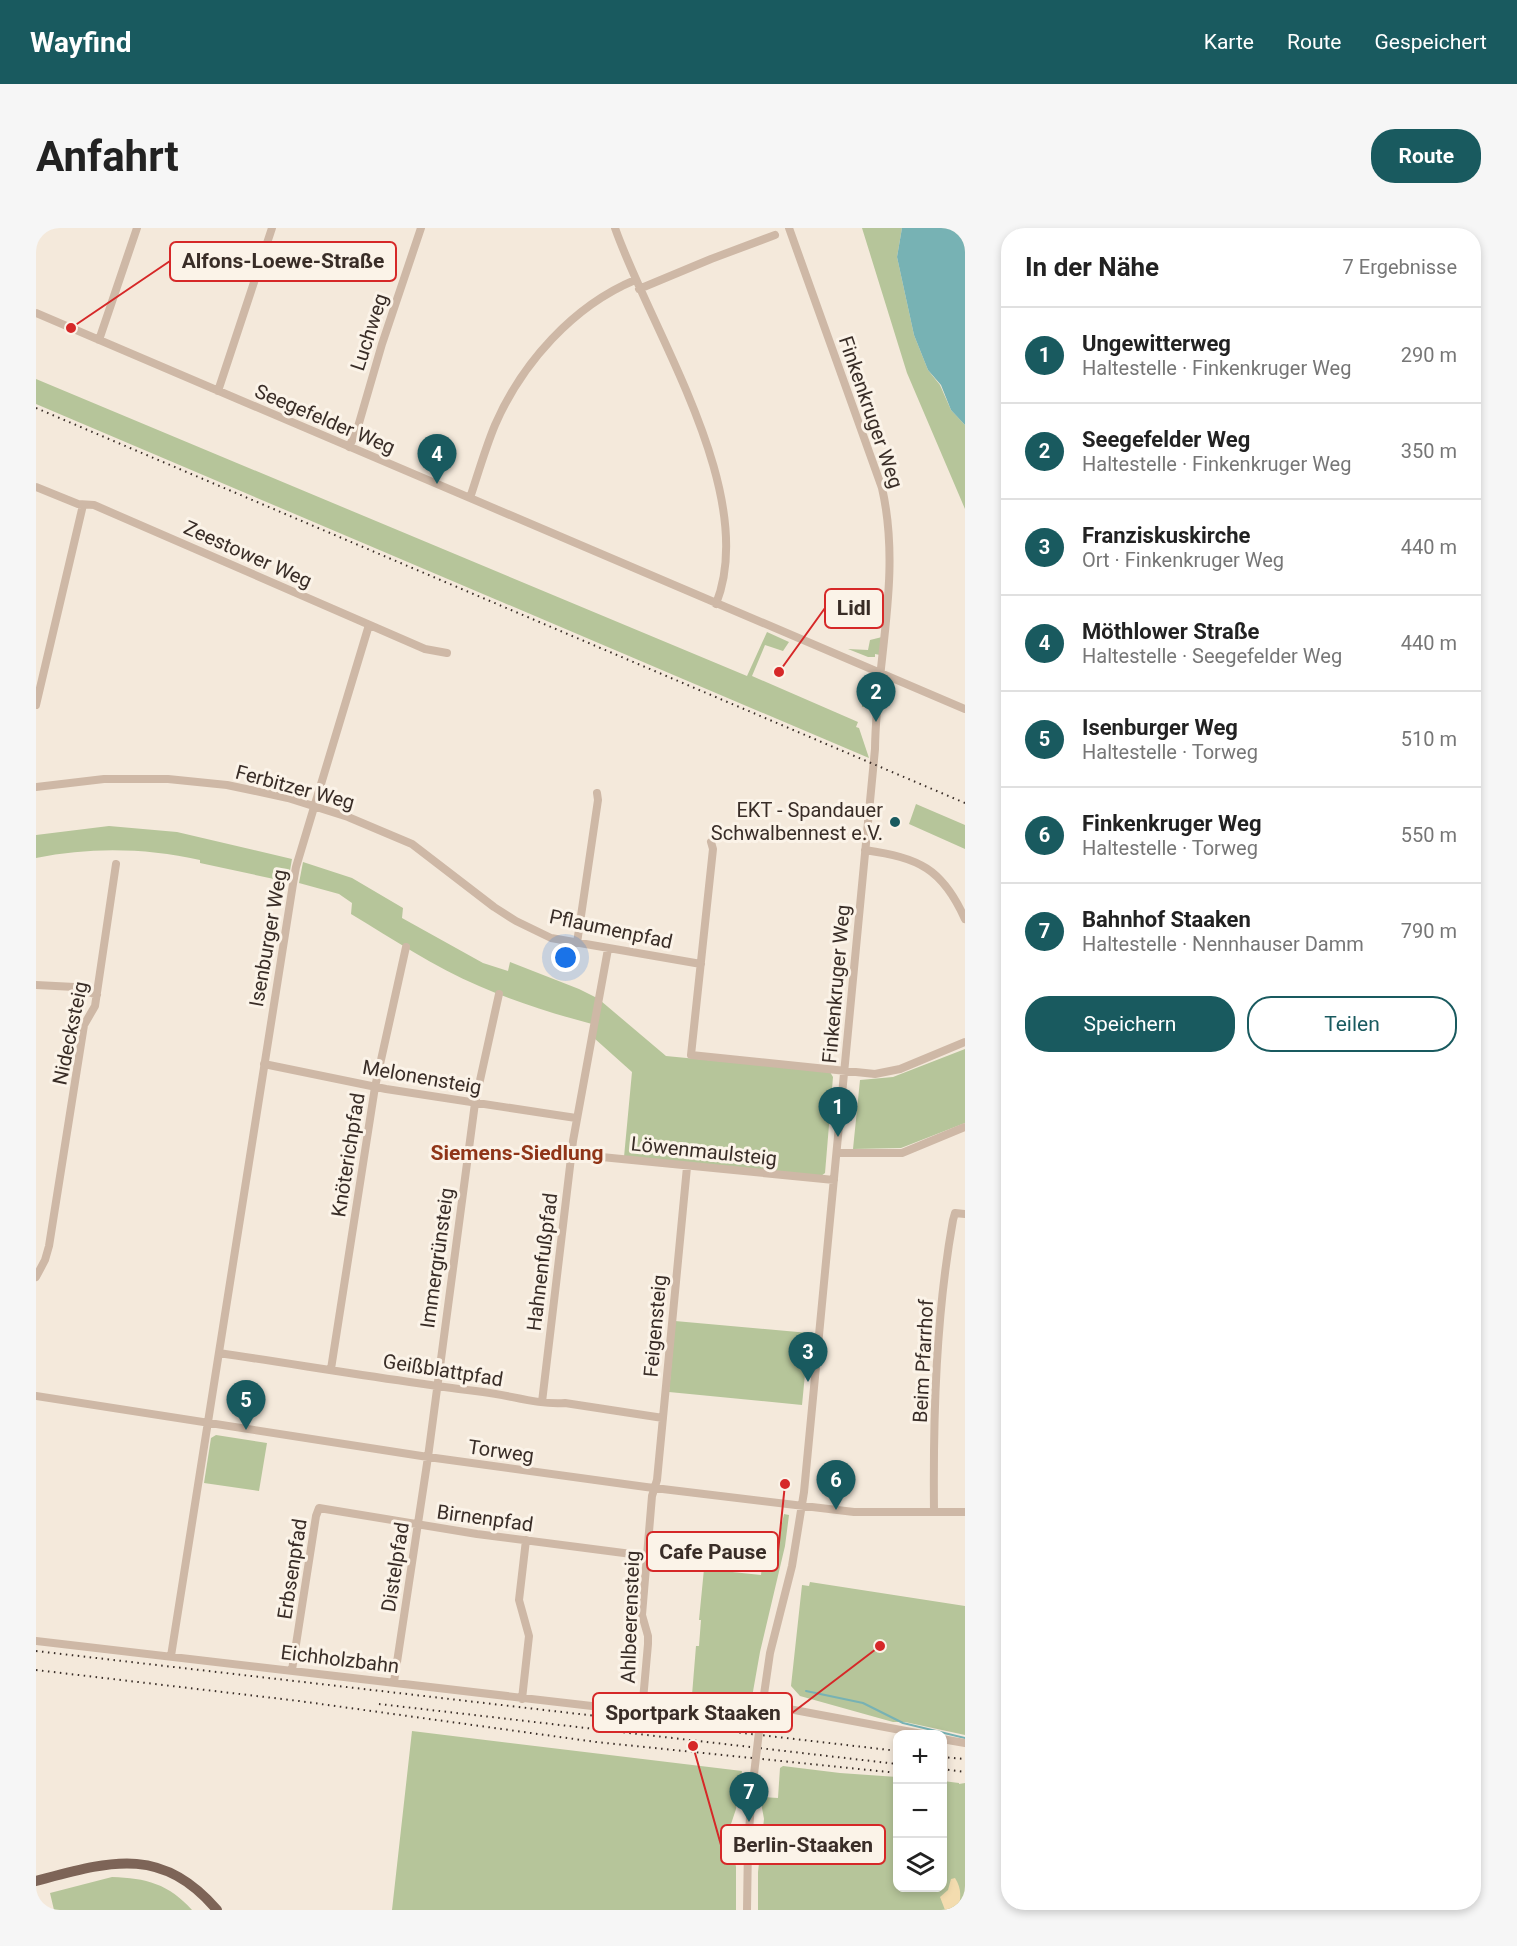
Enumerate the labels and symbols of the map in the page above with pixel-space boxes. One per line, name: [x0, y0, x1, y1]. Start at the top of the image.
callout: Alfons-Loewe-Straße: [170, 242, 396, 281]
text: Alfons-Loewe-Straße: [182, 249, 384, 273]
street label: Luchweg: [345, 290, 393, 374]
street label: Finkenkruger Weg: [834, 333, 908, 491]
street label: Seegefelder Weg: [251, 379, 399, 459]
pin: 4: [418, 434, 456, 484]
street label: Zeestower Weg: [180, 515, 316, 593]
callout: Lidl: [825, 589, 883, 628]
text: Lidl: [837, 596, 871, 620]
pin: 2: [856, 672, 896, 722]
street label: Ferbitzer Weg: [233, 760, 357, 814]
place label: EKT - Spandauer Schwalbennest e.V.: [711, 798, 883, 845]
marker: EKT - Spandauer Schwalbennest e.V.: [888, 815, 902, 829]
street label: Isenburger Weg: [244, 867, 292, 1009]
street label: Pflaumenpfad: [547, 904, 675, 954]
street label: Finkenkruger Weg: [817, 904, 855, 1064]
your location: [551, 943, 580, 972]
street label: Nidecksteig: [47, 979, 93, 1087]
street label: Melonensteig: [361, 1055, 483, 1099]
pin: 1: [818, 1088, 858, 1137]
street label: Knöterichpfad: [326, 1091, 370, 1219]
street label: Löwenmaulsteig: [630, 1131, 778, 1171]
district label: Siemens-Siedlung: [431, 1141, 603, 1165]
street label: Immergrünsteig: [415, 1186, 459, 1330]
street label: Hahnenfußpfad: [522, 1192, 562, 1332]
street label: Feigensteig: [639, 1274, 671, 1378]
street label: Beim Pfarrhof: [908, 1299, 938, 1423]
pin: 3: [788, 1332, 828, 1382]
street label: Geißblattpfad: [381, 1349, 505, 1391]
pin: 5: [226, 1380, 266, 1430]
street label: Torweg: [467, 1435, 535, 1467]
pin: 6: [816, 1460, 856, 1510]
street label: Birnenpfad: [435, 1499, 535, 1537]
street label: Erbsenpfad: [272, 1517, 312, 1621]
street label: Distelpfad: [376, 1520, 414, 1614]
callout: Cafe Pause: [647, 1532, 778, 1571]
text: Cafe Pause: [659, 1540, 767, 1564]
street label: Ahlbeerensteig: [616, 1550, 644, 1684]
street label: Eichholzbahn: [279, 1640, 401, 1678]
callout: Sportpark Staaken: [593, 1693, 792, 1732]
text: Sportpark Staaken: [605, 1701, 781, 1725]
pin: 7: [730, 1772, 768, 1822]
callout: Berlin-Staaken: [721, 1825, 885, 1864]
text: Berlin-Staaken: [733, 1833, 873, 1857]

